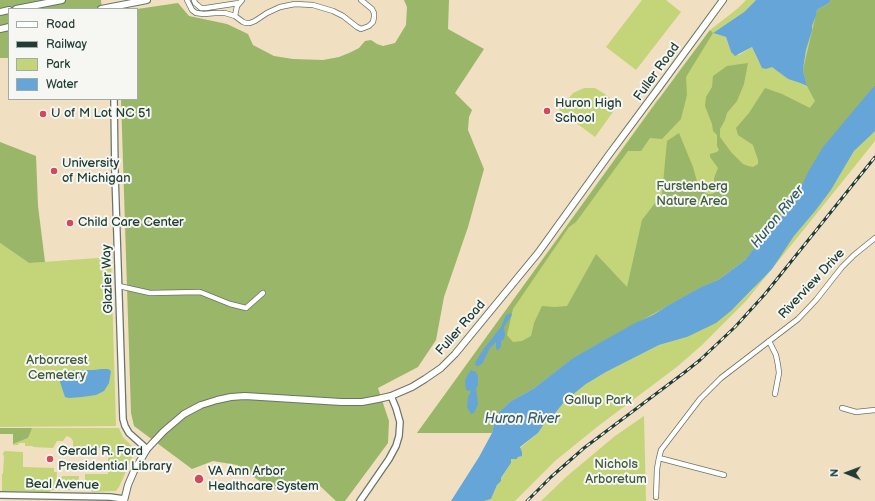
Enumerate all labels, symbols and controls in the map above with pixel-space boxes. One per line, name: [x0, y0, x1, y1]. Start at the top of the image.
legend: [8, 8, 138, 100]
text: Road: [46, 17, 75, 32]
text: Railway: [46, 37, 87, 52]
street label: Fuller Road: [631, 40, 683, 104]
text: Park: [46, 57, 70, 72]
text: Water: [46, 77, 78, 92]
place label: Huron High School: [555, 96, 622, 127]
place label: U of M Lot NC 51: [51, 106, 150, 122]
marker: Huron High School: [542, 106, 552, 116]
marker: U of M Lot NC 51: [38, 109, 48, 119]
place label: University of Michigan: [62, 156, 130, 187]
marker: University of Michigan: [49, 166, 59, 176]
park label: Furstenberg Nature Area: [656, 179, 728, 210]
water label: Huron River: [748, 182, 808, 252]
place label: Child Care Center: [78, 215, 184, 231]
marker: Child Care Center: [65, 218, 75, 228]
street label: Glazier Way: [99, 244, 117, 314]
street label: Riverview Drive: [776, 246, 848, 322]
street label: Fuller Road: [433, 297, 489, 359]
park label: Arborcrest Cemetery: [26, 353, 88, 384]
park label: Gallup Park: [564, 393, 632, 409]
water label: Huron River: [484, 411, 560, 427]
place label: Gerald R. Ford Presidential Library: [58, 444, 172, 475]
north arrow: [827, 453, 867, 493]
marker: Gerald R. Ford Presidential Library: [45, 454, 55, 464]
park label: Nichols Arboretum: [585, 457, 647, 488]
place label: VA Ann Arbor Healthcare System: [208, 464, 319, 495]
text: N: [828, 469, 841, 477]
marker: VA Ann Arbor Healthcare System: [193, 473, 205, 485]
street label: Beal Avenue: [25, 477, 99, 493]

